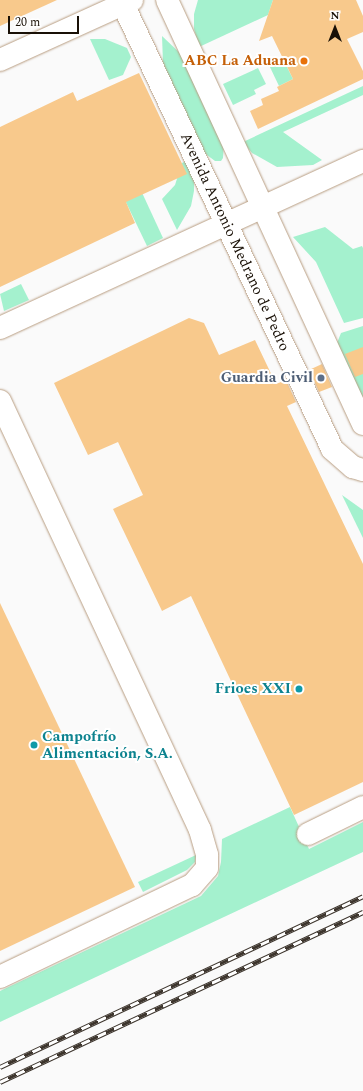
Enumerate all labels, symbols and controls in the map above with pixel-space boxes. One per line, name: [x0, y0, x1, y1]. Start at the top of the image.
text: N: [331, 7, 339, 24]
scale bar: [10, 8, 81, 34]
north arrow: [315, 8, 355, 48]
text: 20 m: [15, 13, 40, 32]
place label: ABC La Aduana: [184, 52, 296, 70]
marker: ABC La Aduana: [299, 56, 309, 66]
street label: Avenida Antonio Medrano de Pedro: [176, 130, 294, 354]
place label: Guardia Civil: [221, 369, 313, 387]
marker: Guardia Civil: [316, 373, 326, 383]
place label: Frioes XXI: [215, 680, 291, 698]
marker: Frioes XXI: [294, 684, 304, 694]
place label: Campofrío Alimentación, S.A.: [42, 727, 173, 762]
marker: Campofrío Alimentación, S.A.: [29, 740, 39, 750]

